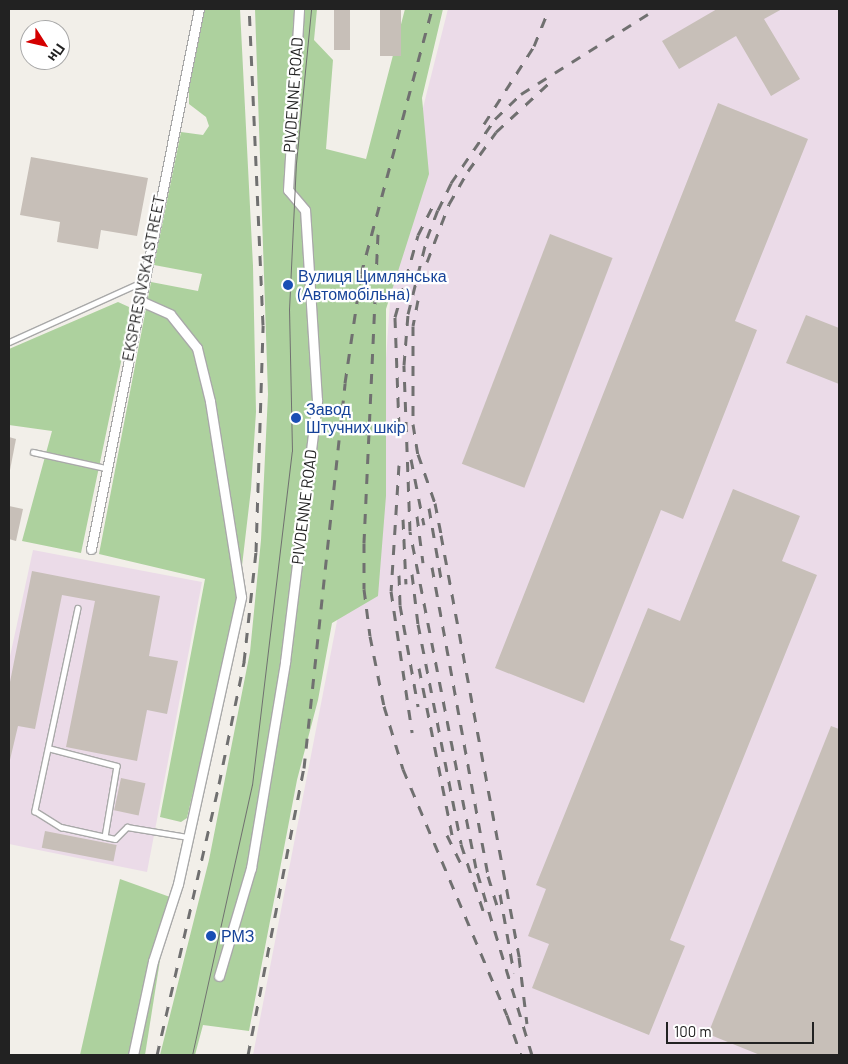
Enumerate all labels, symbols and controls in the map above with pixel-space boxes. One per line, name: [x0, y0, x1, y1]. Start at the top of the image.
north arrow: [20, 20, 70, 70]
street label: PIVDENNE ROAD: [279, 37, 307, 153]
text: Пн: [45, 41, 69, 66]
street label: EKSPRESIVSKA STREET: [117, 193, 169, 363]
place label: Вулиця Цимлянська (Автомобільна): [298, 266, 447, 304]
marker: Вулиця Цимлянська (Автомобільна): [282, 279, 294, 291]
place label: Завод Штучних шкір: [306, 399, 406, 437]
marker: Завод Штучних шкір: [290, 412, 302, 424]
street label: PIVDENNE ROAD: [287, 448, 321, 566]
place label: РМЗ: [221, 926, 254, 946]
marker: РМЗ: [205, 930, 217, 942]
scale bar: [668, 1012, 816, 1044]
text: 100 m: [674, 1022, 712, 1040]

